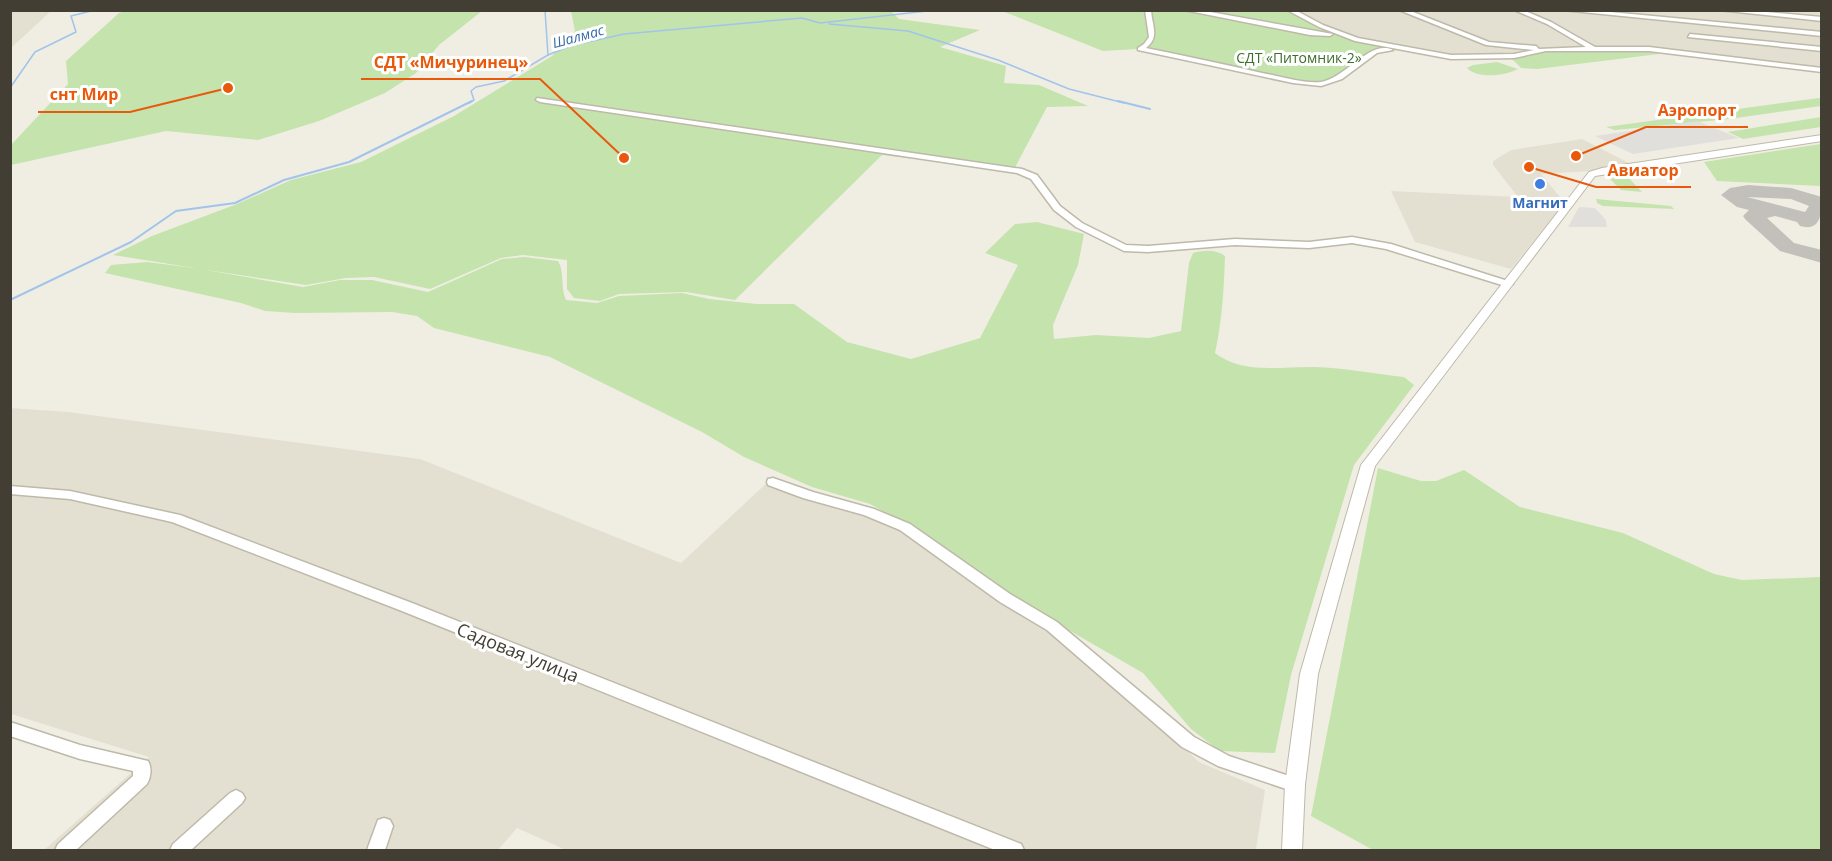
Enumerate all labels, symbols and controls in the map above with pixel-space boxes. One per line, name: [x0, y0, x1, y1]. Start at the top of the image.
water label: Шалмас: [550, 20, 607, 52]
callout: СДТ «Мичуринец»: [361, 45, 540, 79]
park label: СДТ «Питомник-2»: [1236, 48, 1362, 67]
text: СДТ «Мичуринец»: [374, 51, 528, 73]
callout: снт Мир: [38, 78, 130, 112]
text: снт Мир: [50, 83, 118, 105]
callout: Аэропорт: [1646, 93, 1748, 127]
text: Аэропорт: [1658, 99, 1736, 121]
callout: Авиатор: [1596, 153, 1691, 187]
text: Авиатор: [1607, 159, 1679, 181]
marker: Магнит: [1533, 177, 1547, 191]
place label: Магнит: [1512, 193, 1568, 212]
street label: Садовая улица: [453, 617, 583, 687]

